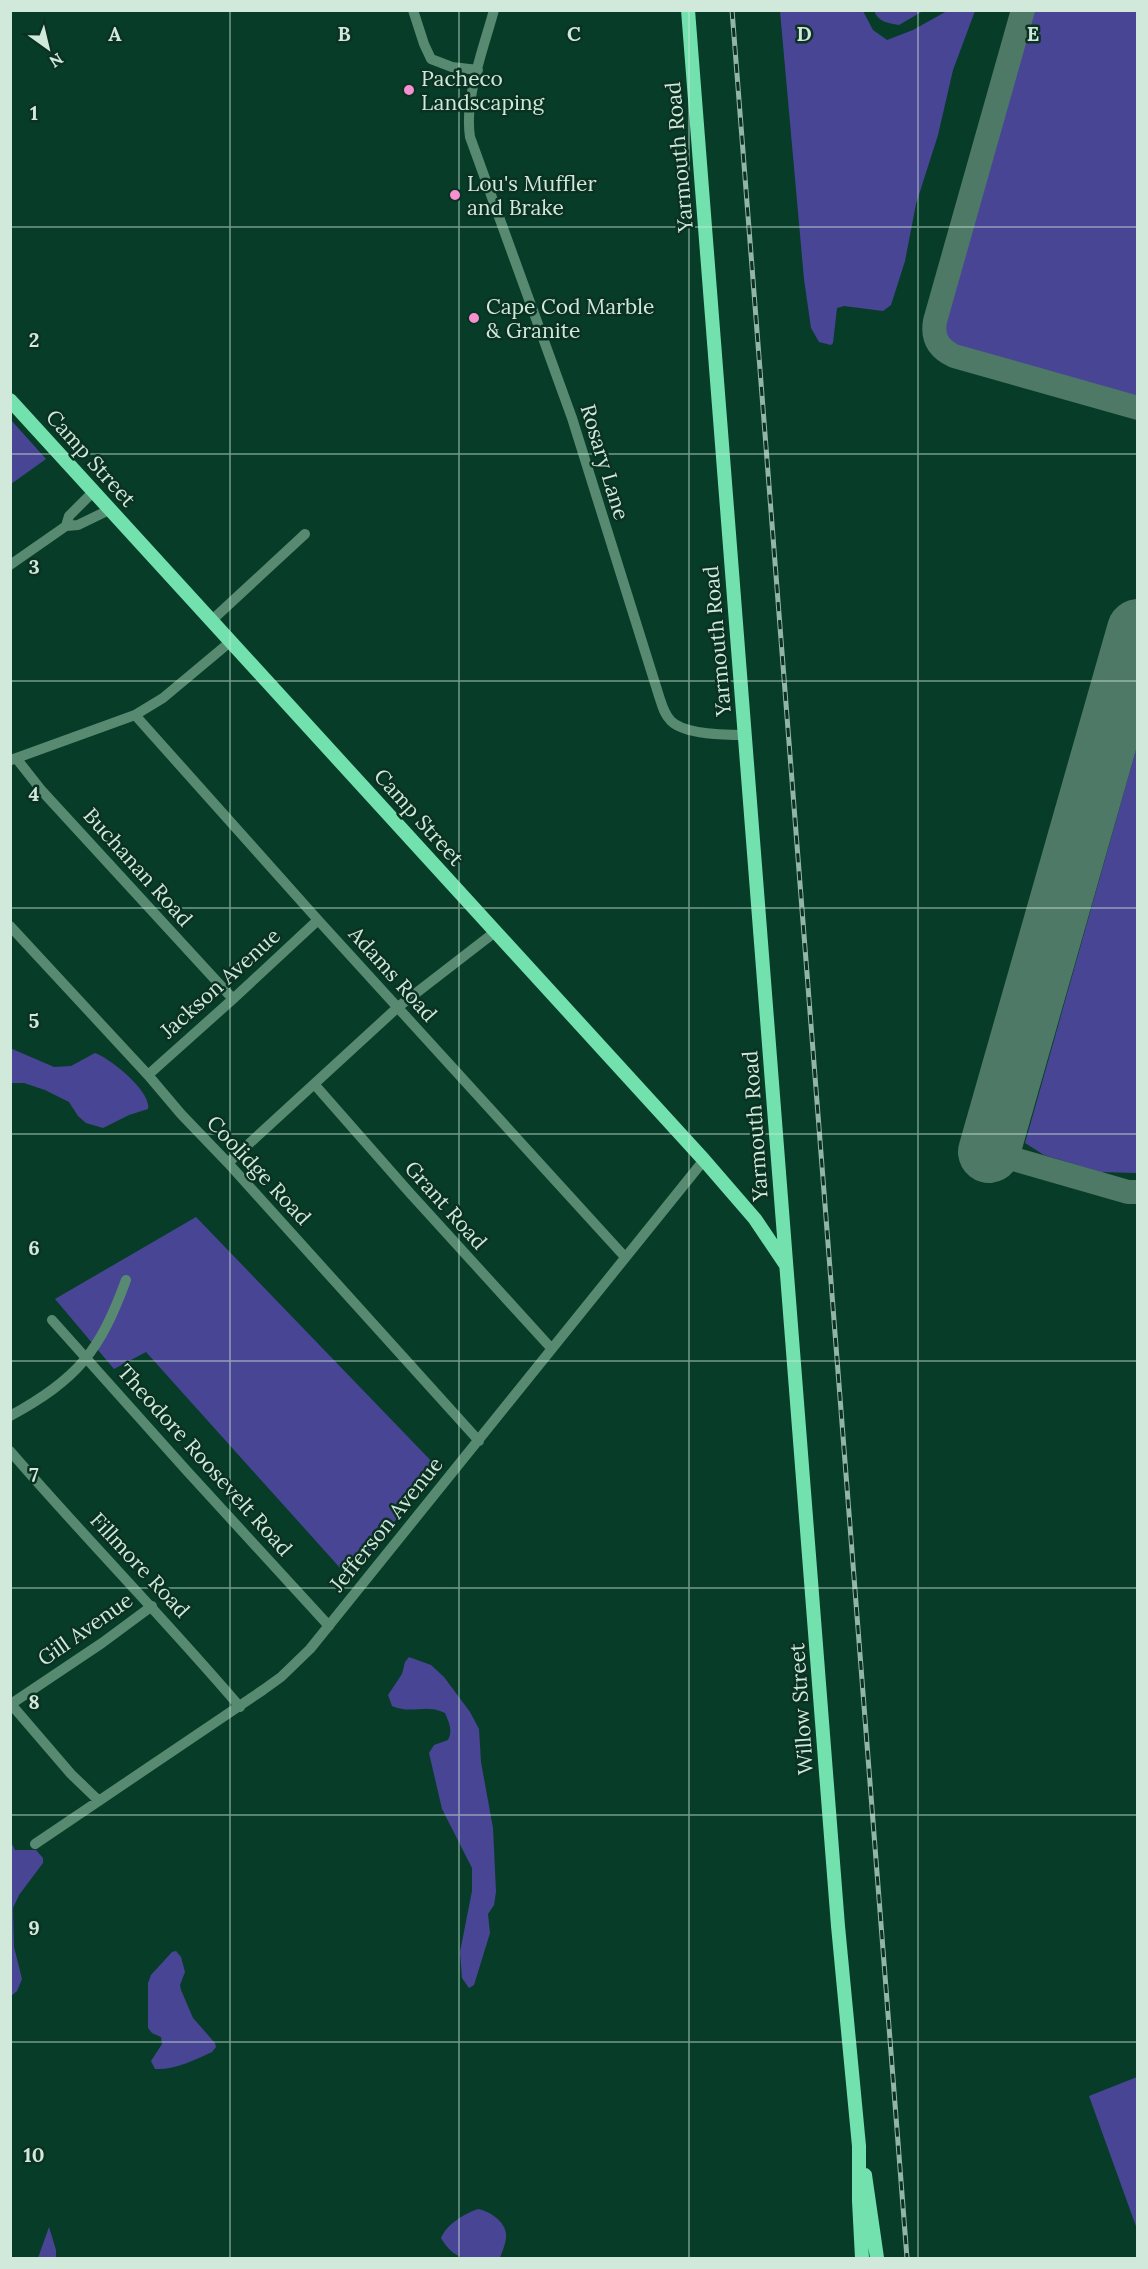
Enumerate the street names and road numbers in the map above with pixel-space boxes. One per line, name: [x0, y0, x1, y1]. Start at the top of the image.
street label: Yarmouth Road: [659, 81, 699, 234]
street label: Rosary Lane: [575, 401, 635, 523]
street label: Camp Street: [40, 404, 142, 513]
street label: Yarmouth Road: [697, 565, 737, 718]
street label: Camp Street: [368, 763, 470, 872]
street label: Buchanan Road: [78, 802, 198, 932]
street label: Adams Road: [342, 920, 443, 1027]
street label: Jackson Avenue: [154, 922, 286, 1045]
street label: Yarmouth Road: [736, 1050, 774, 1203]
street label: Coolidge Road: [201, 1109, 317, 1231]
street label: Grant Road: [399, 1155, 493, 1255]
street label: Theodore Roosevelt Road: [112, 1358, 298, 1562]
street label: Jefferson Avenue: [323, 1451, 448, 1597]
street label: Fillmore Road: [84, 1507, 196, 1623]
street label: Gill Avenue: [32, 1586, 138, 1672]
street label: Willow Street: [783, 1641, 819, 1776]

